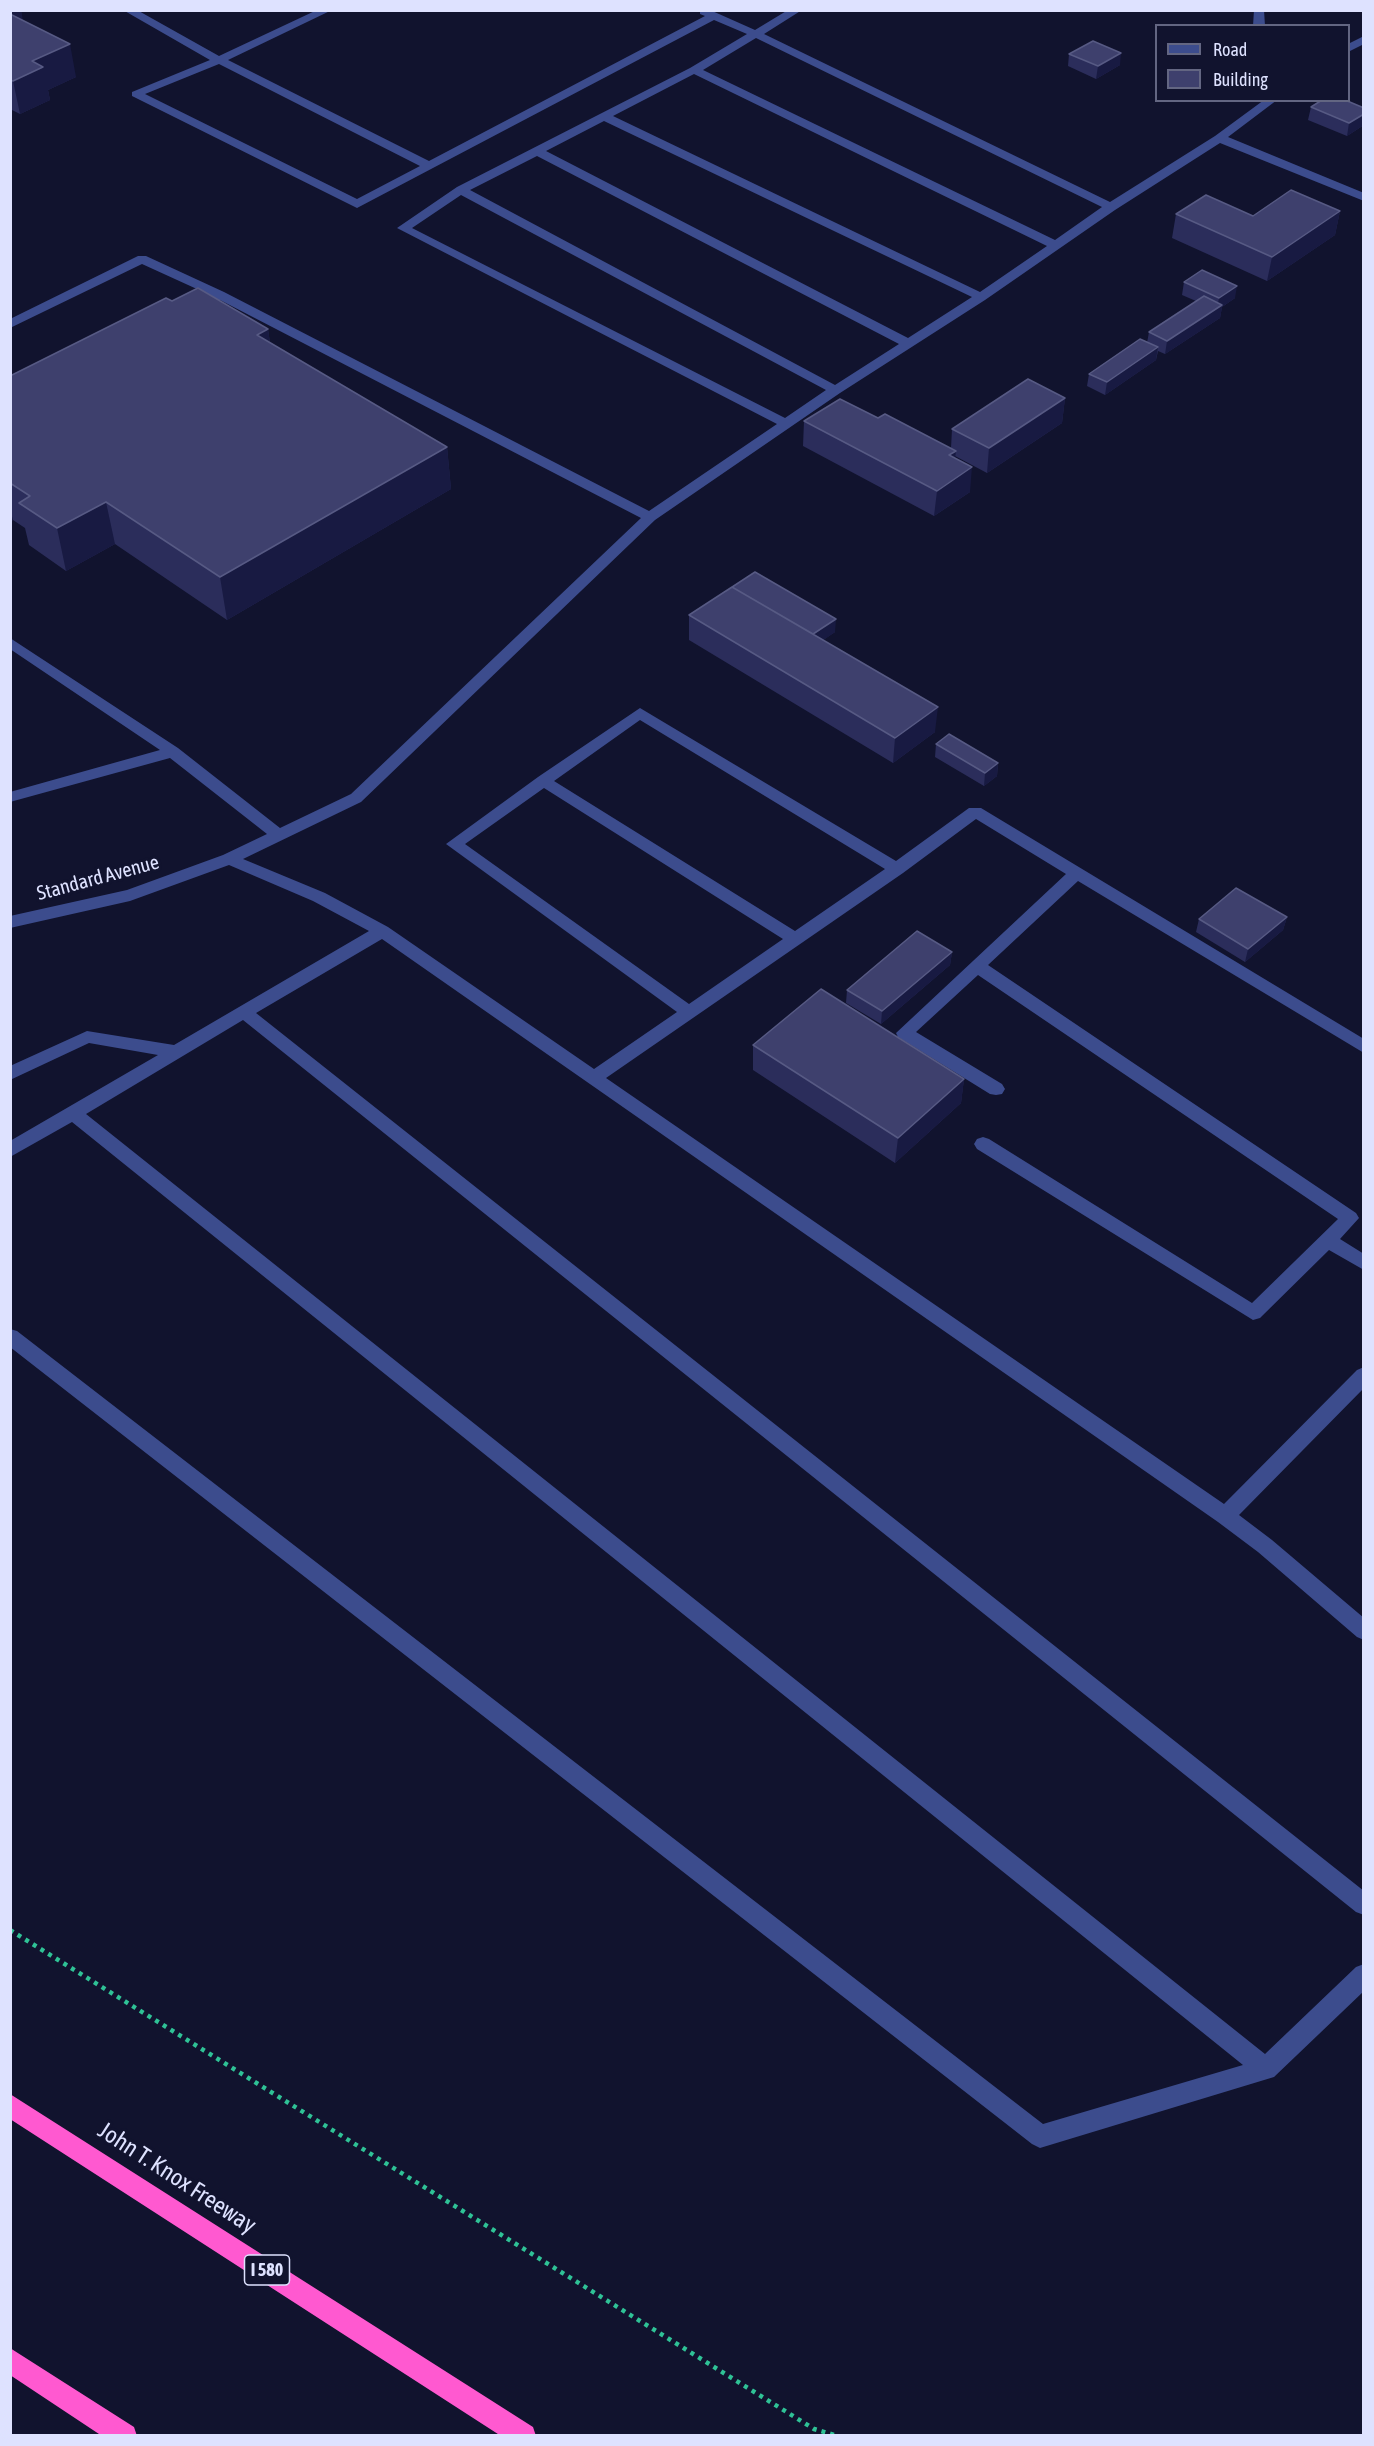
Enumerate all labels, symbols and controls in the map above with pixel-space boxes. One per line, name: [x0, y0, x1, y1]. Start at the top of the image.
legend: [1155, 24, 1350, 102]
text: Road: [1213, 39, 1247, 60]
text: Building: [1213, 69, 1268, 90]
street label: Standard Avenue: [34, 850, 162, 906]
street label: John T. Knox Freeway: [93, 2116, 261, 2240]
road number: I 580: [244, 2255, 290, 2285]

